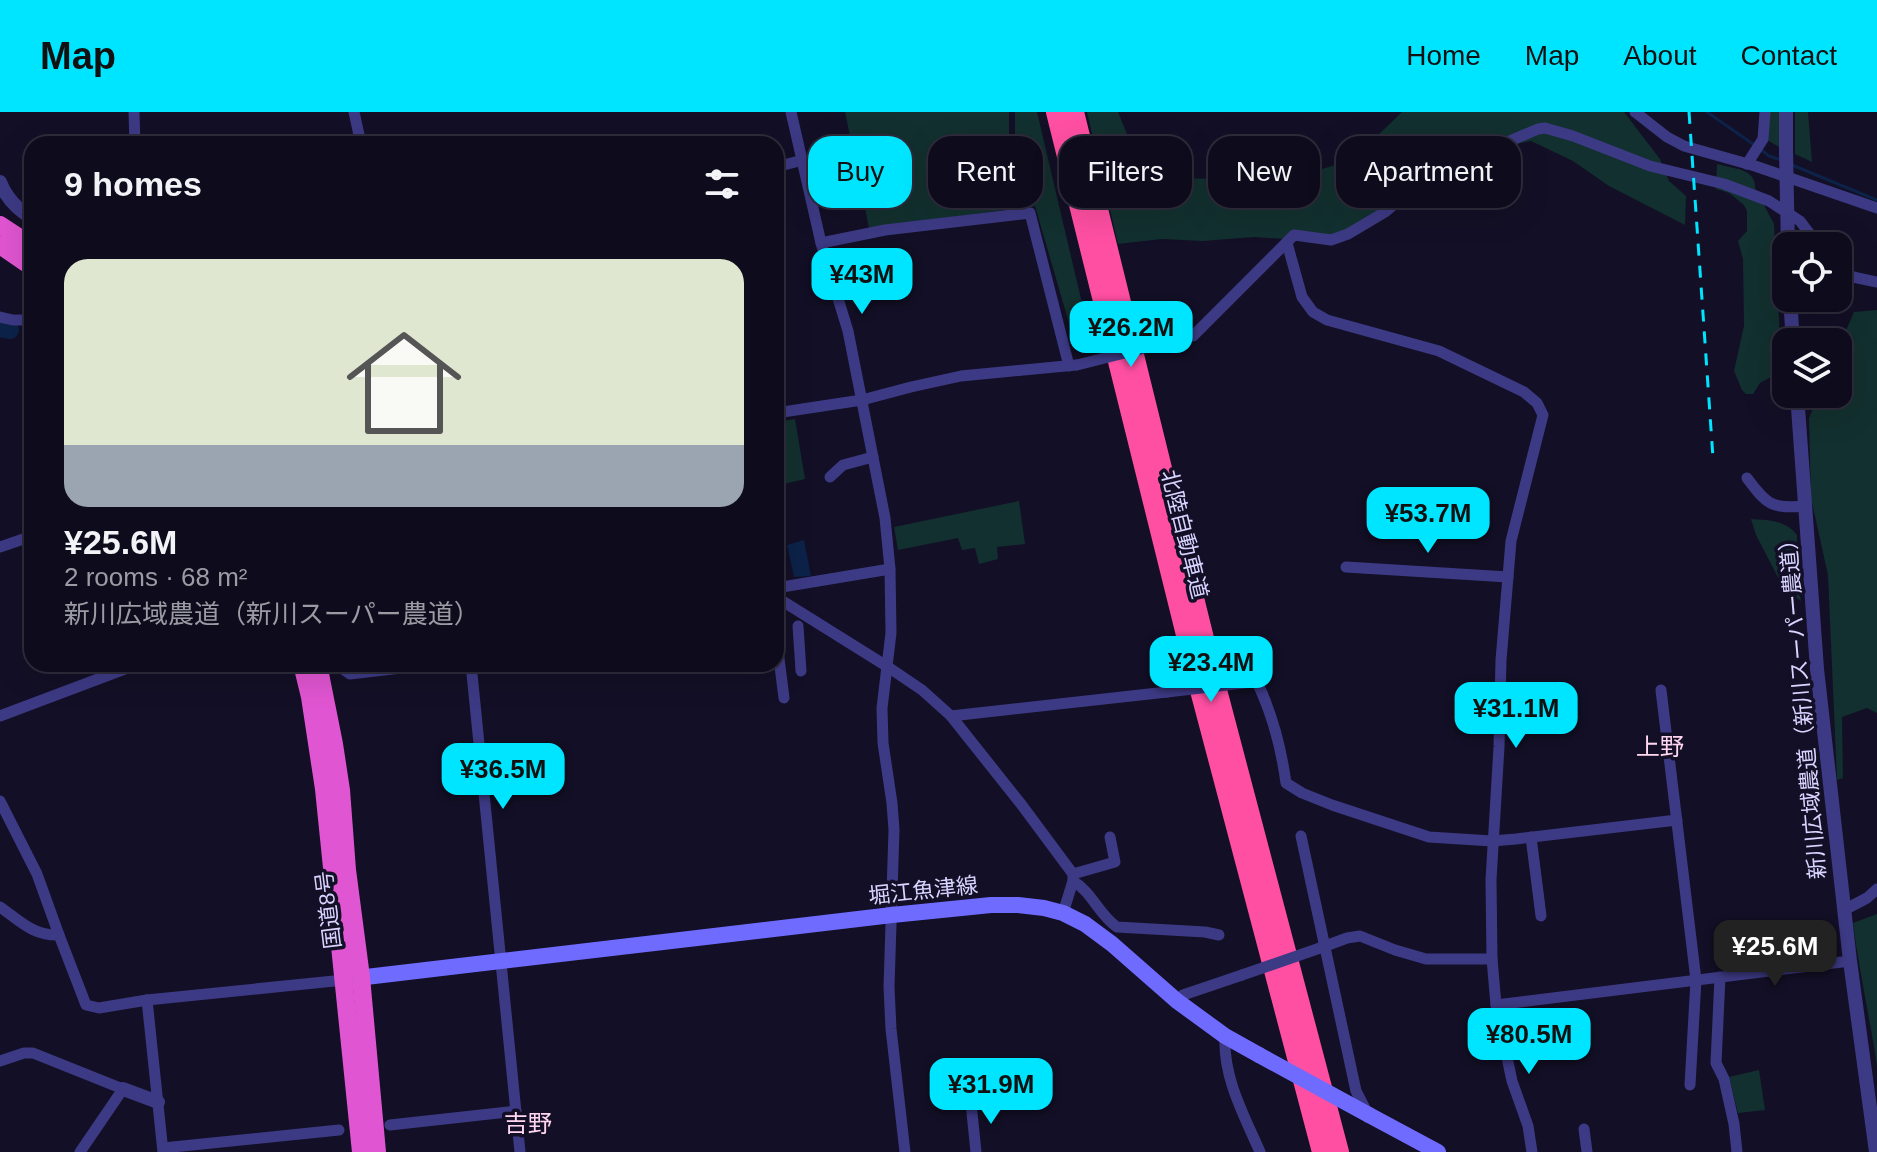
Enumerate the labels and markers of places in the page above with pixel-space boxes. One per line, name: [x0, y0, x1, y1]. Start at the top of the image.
pin: ¥43M: [815, 248, 909, 316]
pin: ¥26.2M: [1066, 301, 1196, 369]
pin: ¥53.7M: [1363, 487, 1493, 555]
pin: ¥23.4M: [1146, 636, 1276, 704]
pin: ¥31.1M: [1451, 682, 1581, 750]
pin: ¥36.5M: [438, 743, 568, 811]
pin: ¥25.6M: [1710, 920, 1840, 988]
pin: ¥80.5M: [1464, 1008, 1594, 1076]
pin: ¥31.9M: [926, 1058, 1056, 1126]

